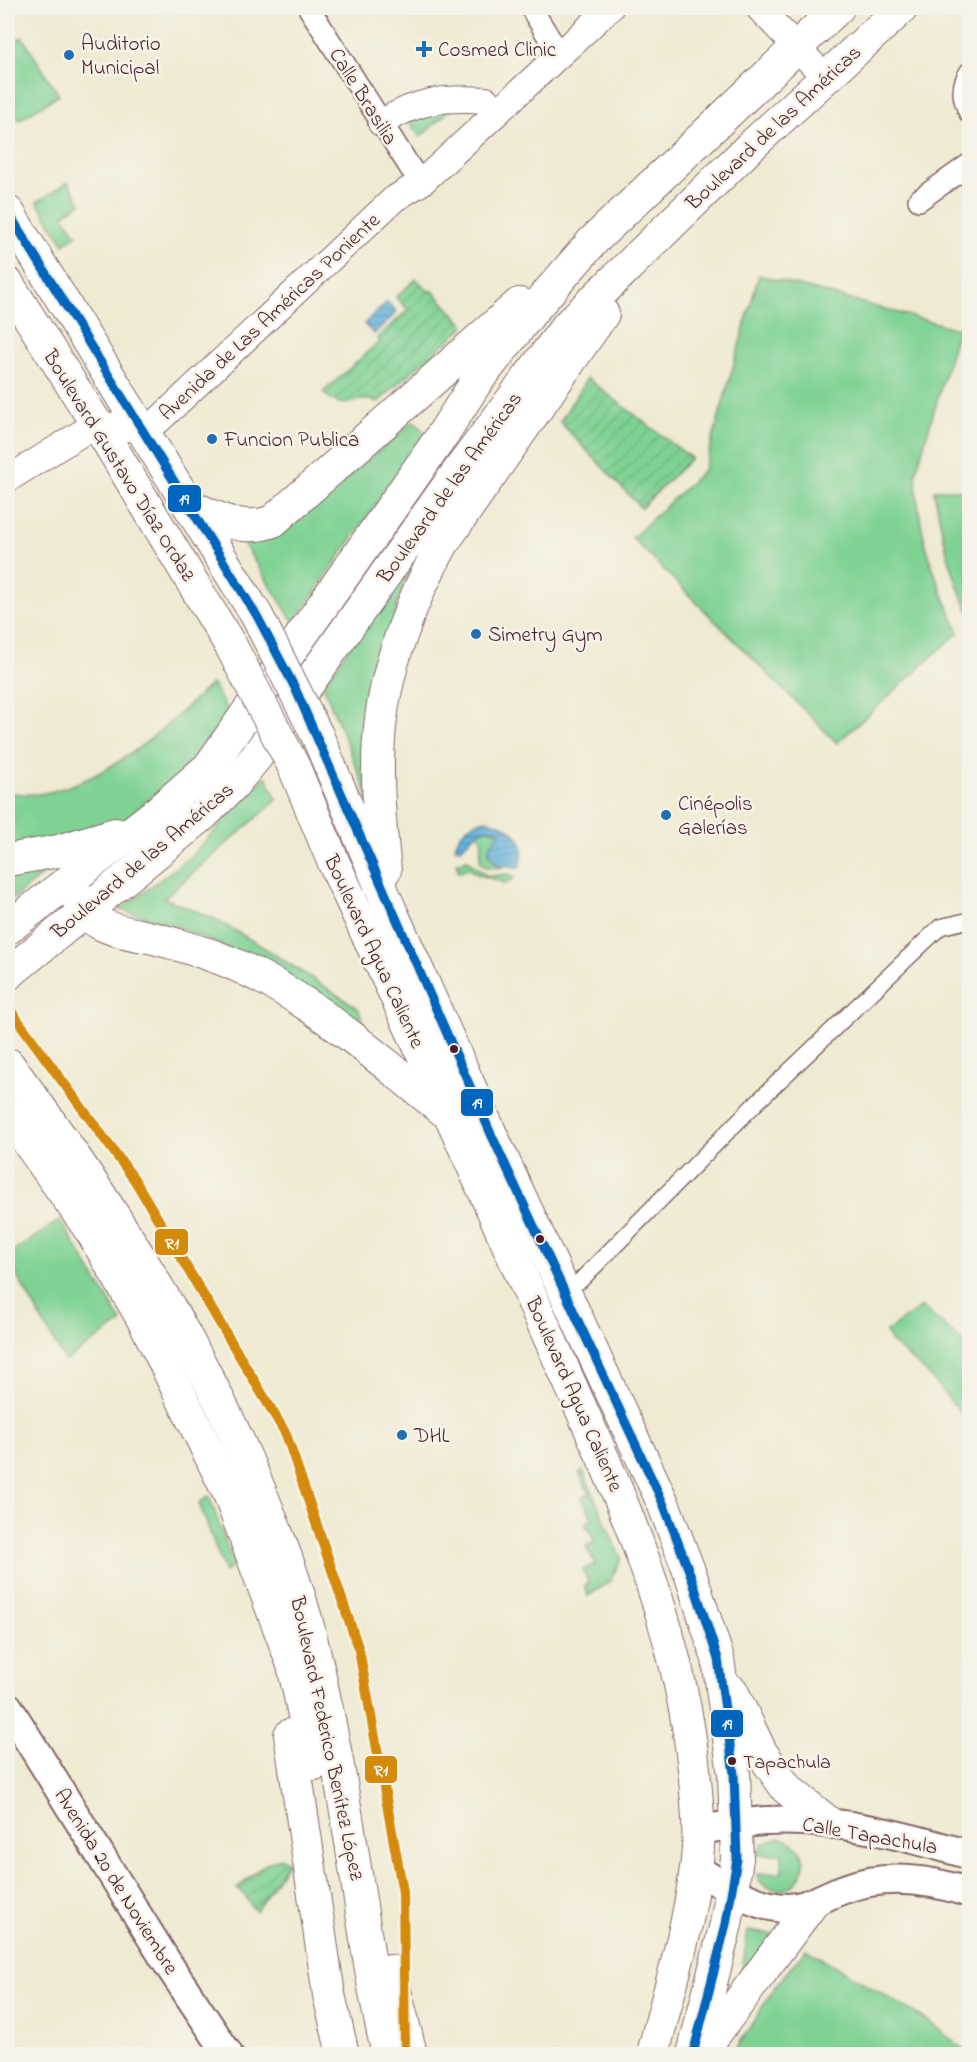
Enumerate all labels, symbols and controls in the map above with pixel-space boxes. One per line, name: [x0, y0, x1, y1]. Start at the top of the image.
place label: Auditorio Municipal: [81, 30, 161, 84]
place label: Cosmed Clinic: [438, 36, 557, 66]
street label: Boulevard de las Américas: [679, 39, 869, 219]
marker: Cosmed Clinic: [415, 40, 433, 58]
street label: Calle Brasilia: [321, 43, 404, 152]
marker: Auditorio Municipal: [62, 48, 76, 62]
street label: Avenida de Las Américas Poniente: [153, 206, 388, 428]
street label: Boulevard Gustavo Díaz Ordaz: [34, 344, 202, 588]
street label: Boulevard de las Américas: [370, 386, 530, 591]
place label: Funcion Publica: [223, 426, 359, 456]
marker: Funcion Publica: [205, 432, 219, 446]
line badge: 19: [167, 484, 202, 513]
text: 19: [179, 488, 189, 512]
place label: Simetry Gym: [488, 621, 603, 653]
marker: Simetry Gym: [469, 627, 483, 641]
street label: Boulevard de las Américas: [45, 776, 241, 948]
place label: Cinépolis Galerías: [678, 790, 753, 844]
marker: Cinépolis Galerías: [659, 808, 673, 822]
street label: Boulevard Agua Caliente: [313, 849, 431, 1055]
unlabelled marker: [448, 1043, 460, 1055]
line badge: 19: [460, 1088, 494, 1117]
text: 19: [472, 1092, 482, 1116]
line badge: R1: [154, 1228, 189, 1256]
text: R1: [164, 1232, 180, 1256]
unlabelled marker: [534, 1233, 546, 1245]
street label: Boulevard Agua Caliente: [514, 1292, 630, 1498]
place label: DHL: [413, 1422, 450, 1452]
marker: DHL: [395, 1428, 409, 1442]
street label: Boulevard Federico Benítez López: [281, 1593, 371, 1883]
line badge: 19: [710, 1709, 744, 1738]
text: 19: [722, 1713, 732, 1737]
place label: Tapachula: [743, 1749, 831, 1778]
line badge: R1: [364, 1755, 398, 1784]
marker: Tapachula: [726, 1755, 738, 1767]
text: R1: [373, 1759, 389, 1783]
street label: Avenida 20 de Noviembre: [46, 1783, 185, 1981]
street label: Calle Tapachula: [800, 1810, 940, 1864]

